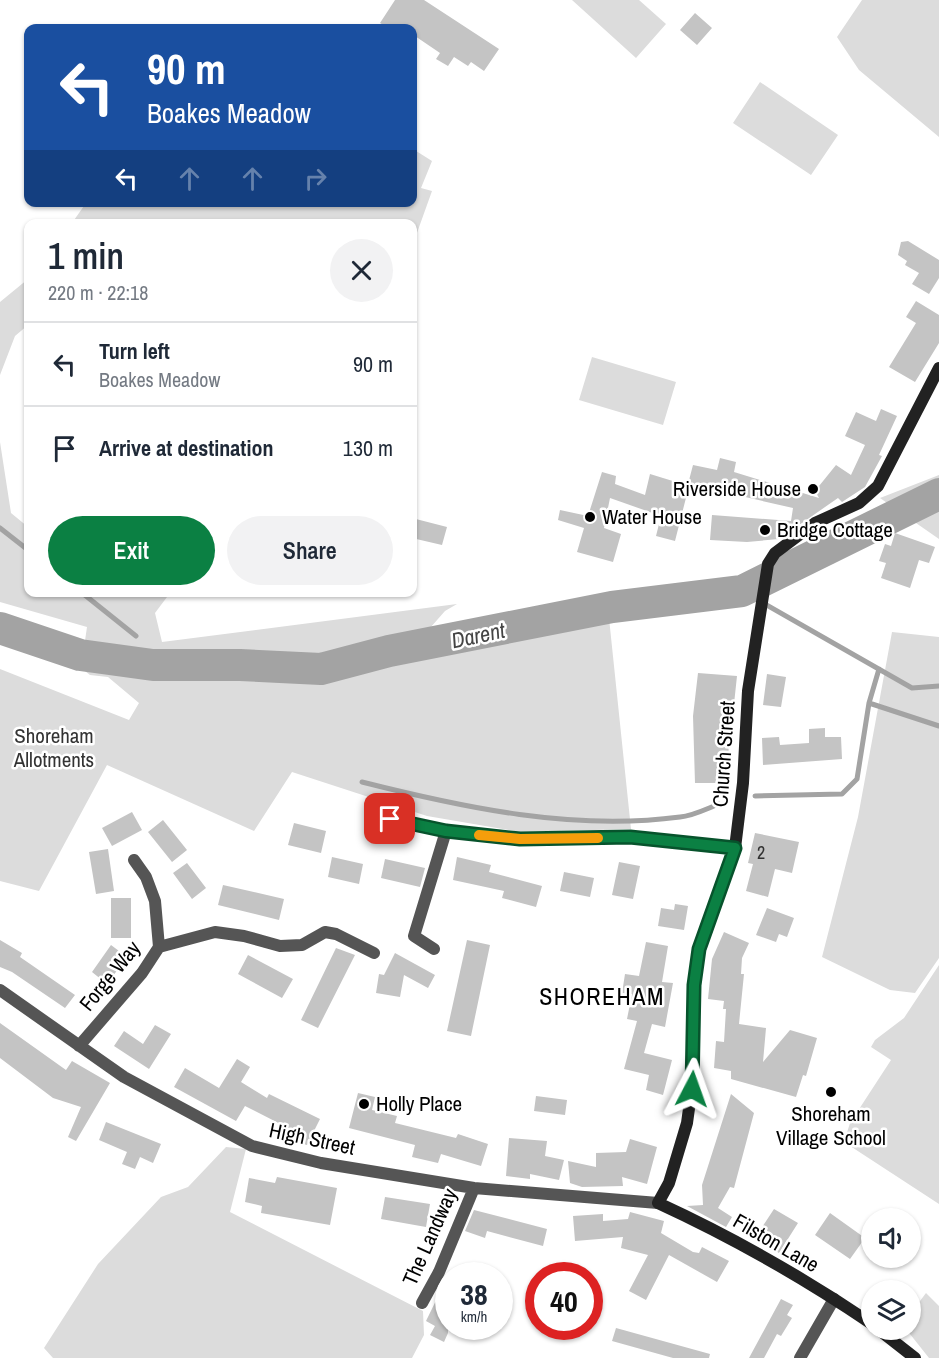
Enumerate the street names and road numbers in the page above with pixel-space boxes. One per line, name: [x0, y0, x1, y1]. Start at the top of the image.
street label: Church Street: [705, 700, 742, 808]
street label: Forge Way: [72, 934, 147, 1017]
street label: High Street: [266, 1115, 358, 1162]
street label: The Landway: [395, 1183, 464, 1290]
street label: Filston Lane: [728, 1206, 825, 1279]

